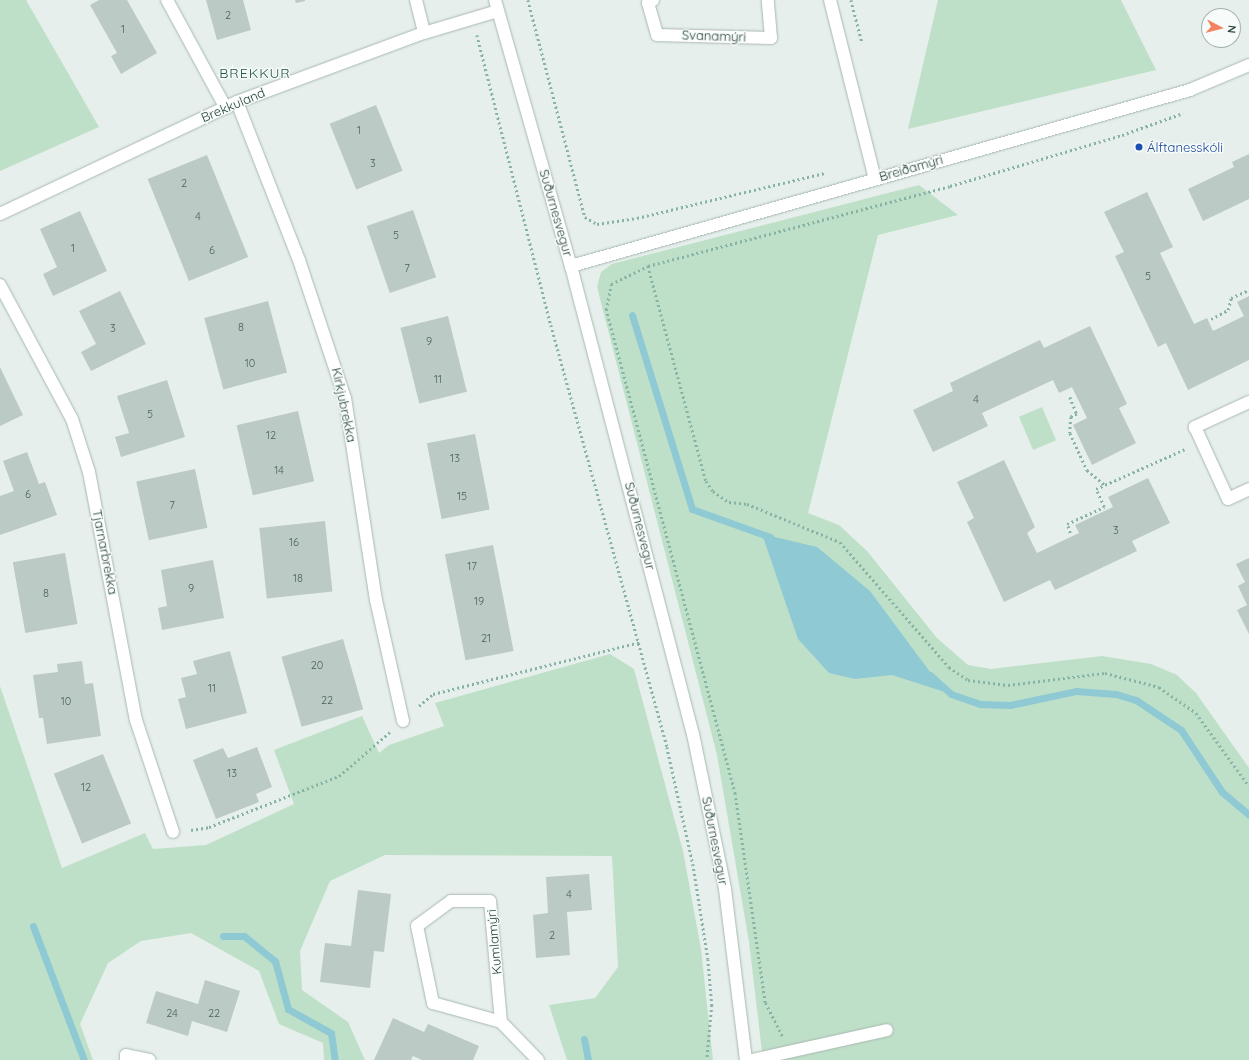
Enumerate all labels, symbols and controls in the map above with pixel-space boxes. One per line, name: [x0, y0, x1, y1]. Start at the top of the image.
house number: 2: [225, 8, 231, 22]
north arrow: [1201, 8, 1241, 48]
house number: 1: [121, 22, 125, 36]
text: N: [1224, 24, 1239, 34]
street label: Svanamýri: [682, 27, 746, 45]
district label: BREKKUR: [219, 65, 291, 81]
street label: Brekkuland: [199, 85, 267, 125]
house number: 1: [357, 123, 361, 137]
place label: Álftanesskóli: [1147, 139, 1223, 155]
marker: Álftanesskóli: [1134, 142, 1144, 152]
street label: Breiðamýri: [877, 151, 945, 185]
house number: 3: [370, 156, 376, 170]
street label: Suðurnesvegur: [536, 168, 576, 258]
house number: 2: [181, 176, 187, 190]
house number: 4: [195, 209, 201, 223]
house number: 5: [393, 228, 399, 242]
house number: 1: [71, 241, 75, 255]
house number: 6: [209, 243, 215, 257]
house number: 7: [404, 261, 410, 275]
house number: 5: [1145, 269, 1151, 283]
house number: 8: [238, 320, 244, 334]
house number: 3: [110, 321, 116, 335]
house number: 9: [426, 334, 432, 348]
house number: 10: [245, 356, 255, 370]
street label: Kirkjubrekka: [328, 366, 360, 444]
house number: 11: [434, 372, 442, 386]
house number: 4: [973, 392, 979, 406]
house number: 5: [147, 407, 153, 421]
house number: 12: [266, 428, 276, 442]
house number: 13: [450, 451, 460, 465]
house number: 14: [274, 463, 284, 477]
street label: Suðurnesvegur: [622, 480, 658, 572]
house number: 6: [25, 487, 31, 501]
house number: 15: [457, 489, 467, 503]
house number: 7: [169, 498, 175, 512]
street label: Tjarnarbrekka: [89, 508, 121, 596]
house number: 3: [1113, 523, 1119, 537]
house number: 16: [289, 535, 299, 549]
house number: 17: [467, 559, 477, 573]
house number: 18: [293, 571, 303, 585]
house number: 9: [188, 581, 194, 595]
house number: 8: [43, 586, 49, 600]
house number: 19: [474, 594, 484, 608]
house number: 21: [481, 631, 491, 645]
house number: 20: [311, 658, 323, 672]
house number: 11: [208, 681, 216, 695]
house number: 22: [321, 693, 333, 707]
house number: 10: [61, 694, 71, 708]
house number: 13: [227, 766, 237, 780]
house number: 12: [81, 780, 91, 794]
street label: Suðurnesvegur: [699, 795, 731, 887]
house number: 4: [566, 887, 572, 901]
street label: Kumlamýri: [483, 909, 505, 975]
house number: 2: [549, 928, 555, 942]
house number: 24: [166, 1006, 178, 1020]
house number: 22: [208, 1006, 220, 1020]

